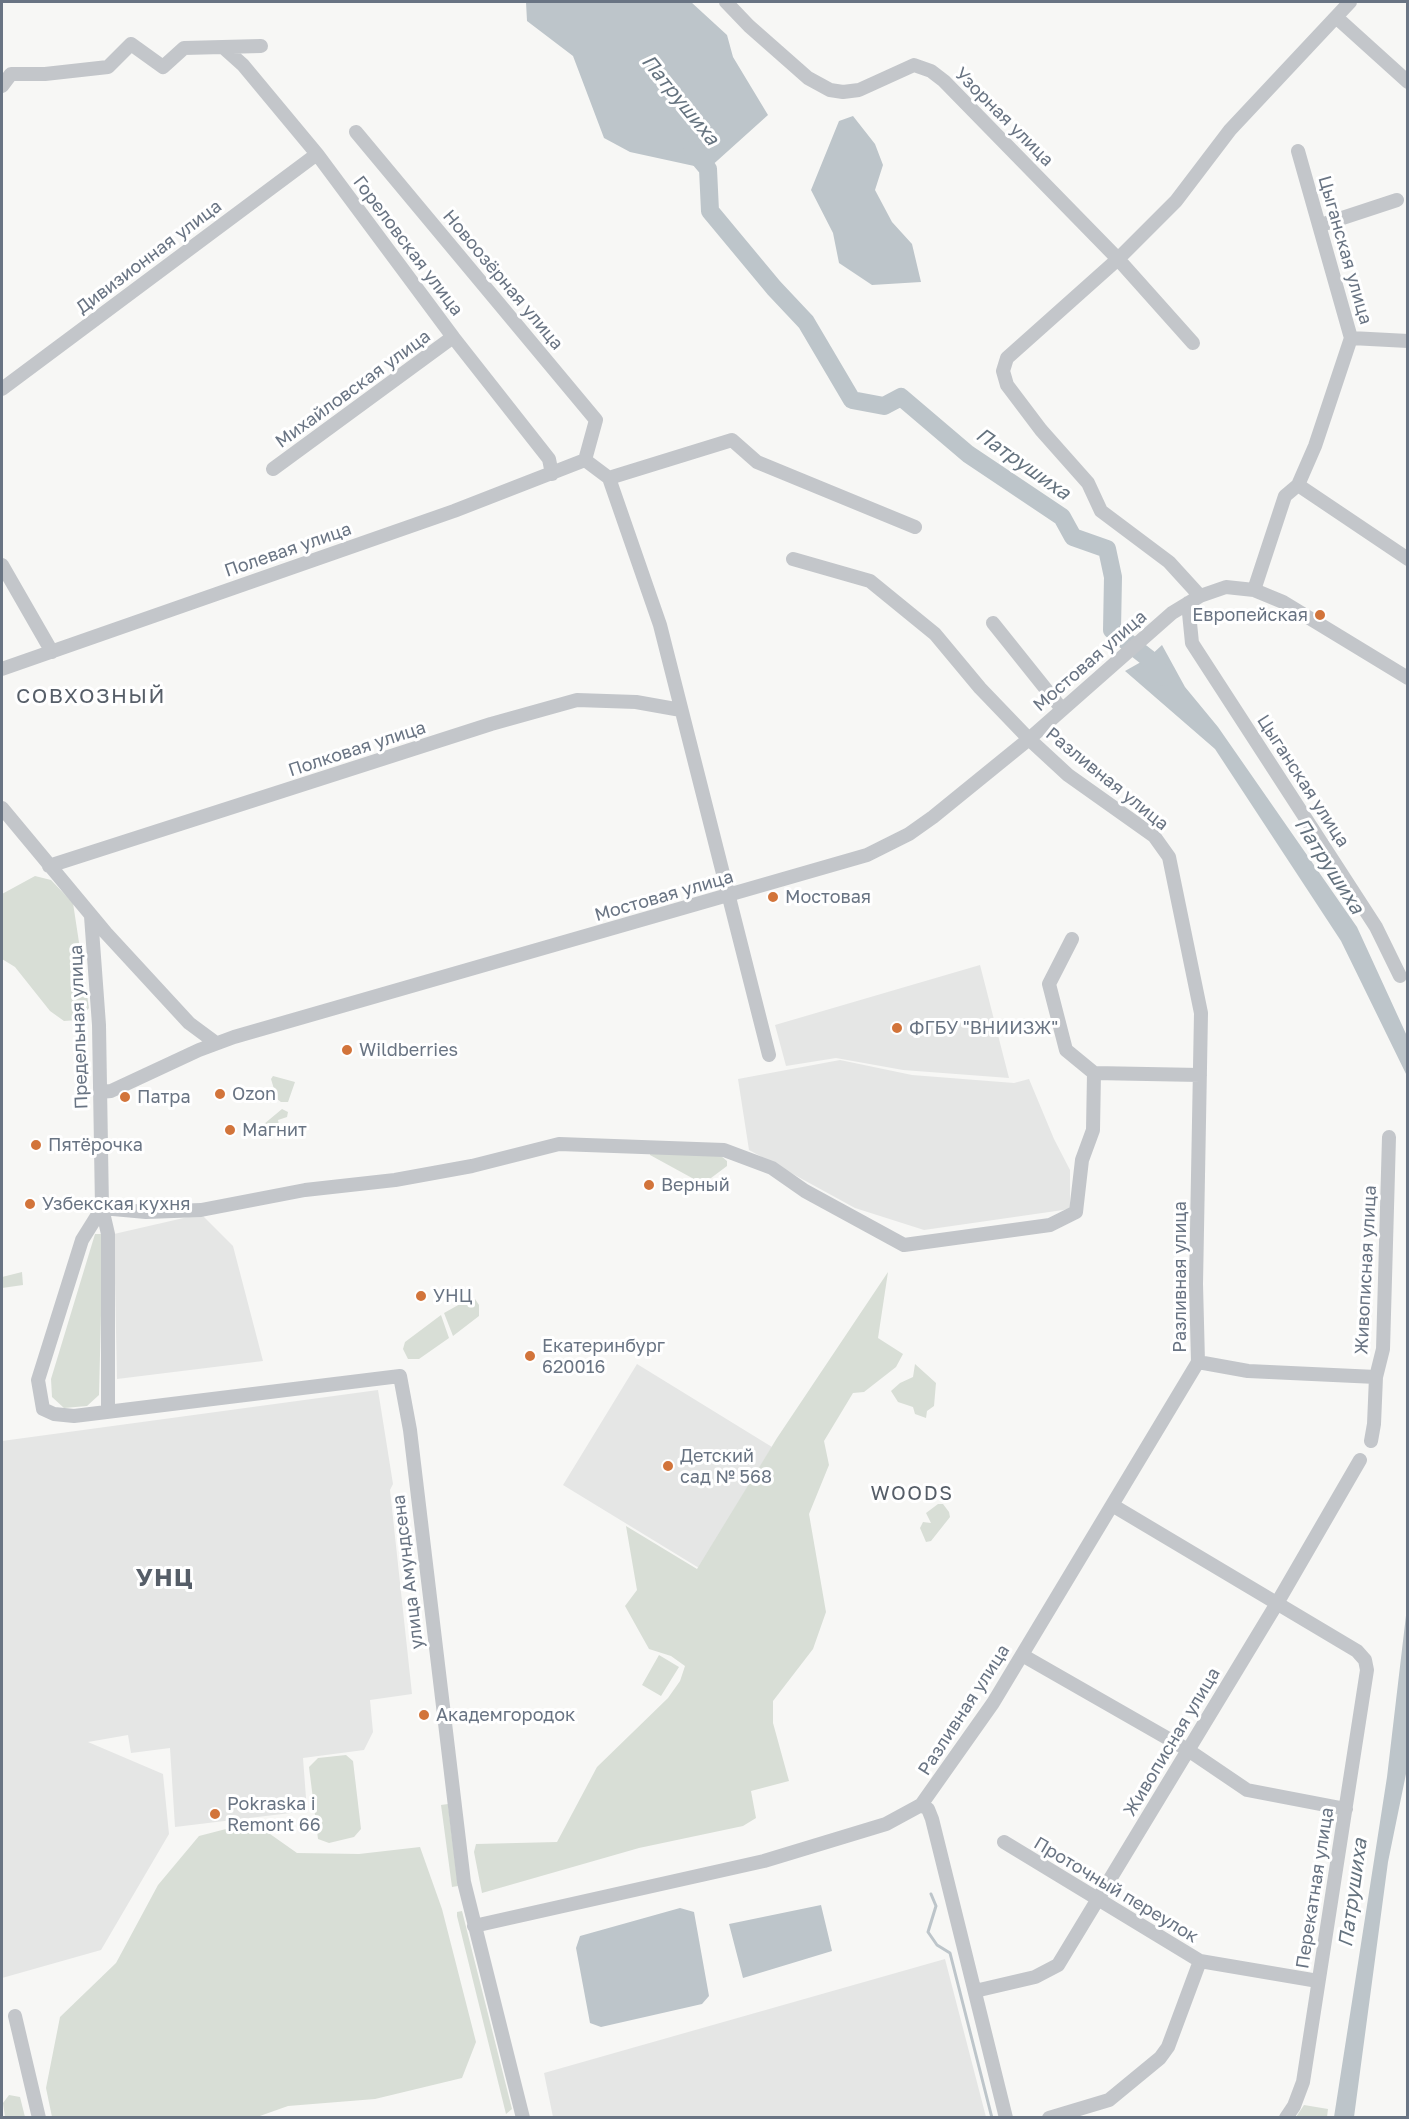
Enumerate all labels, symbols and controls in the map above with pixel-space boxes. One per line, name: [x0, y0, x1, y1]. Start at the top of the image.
water label: Патрушиха: [636, 50, 724, 150]
street label: Узорная улица: [950, 63, 1058, 171]
street label: Гореловская улица: [348, 172, 468, 320]
street label: Цыганская улица: [1313, 173, 1377, 327]
street label: Дивизионная улица: [72, 195, 226, 319]
street label: Новоозёрная улица: [438, 206, 568, 354]
street label: Михайловская улица: [271, 325, 435, 453]
water label: Патрушиха: [971, 423, 1075, 505]
street label: Полевая улица: [222, 518, 354, 582]
place label: Европейская: [1192, 604, 1308, 626]
street label: Мостовая улица: [1029, 606, 1151, 716]
marker: Европейская: [1313, 608, 1327, 622]
district label: СОВХОЗНЫЙ: [16, 683, 166, 709]
street label: Цыганская улица: [1252, 711, 1354, 851]
street label: Полковая улица: [286, 717, 428, 781]
street label: Разливная улица: [1041, 723, 1173, 835]
water label: Патрушиха: [1289, 814, 1369, 918]
street label: Мостовая улица: [592, 866, 736, 926]
place label: Мостовая: [785, 886, 871, 908]
marker: Мостовая: [766, 890, 780, 904]
street label: Предельная улица: [65, 944, 93, 1110]
place label: ФГБУ "ВНИИЗЖ": [909, 1017, 1058, 1039]
marker: ФГБУ "ВНИИЗЖ": [890, 1021, 904, 1035]
place label: Wildberries: [359, 1039, 458, 1061]
marker: Wildberries: [340, 1043, 354, 1057]
place label: Ozon: [232, 1083, 276, 1105]
place label: Патра: [137, 1086, 191, 1108]
marker: Ozon: [213, 1087, 227, 1101]
marker: Патра: [118, 1090, 132, 1104]
place label: Магнит: [242, 1119, 307, 1141]
marker: Магнит: [223, 1123, 237, 1137]
place label: Пятёрочка: [48, 1134, 143, 1156]
marker: Пятёрочка: [29, 1138, 43, 1152]
place label: Верный: [661, 1174, 730, 1196]
marker: Верный: [642, 1178, 656, 1192]
street label: Живописная улица: [1351, 1185, 1381, 1355]
place label: Узбекская кухня: [42, 1193, 190, 1215]
marker: Узбекская кухня: [23, 1197, 37, 1211]
street label: Разливная улица: [1169, 1201, 1191, 1353]
place label: УНЦ: [433, 1285, 473, 1307]
marker: УНЦ: [414, 1289, 428, 1303]
place label: Екатеринбург 620016: [542, 1335, 665, 1378]
marker: Екатеринбург 620016: [523, 1349, 537, 1363]
place label: Детский сад № 568: [680, 1445, 772, 1488]
marker: Детский сад № 568: [661, 1459, 675, 1473]
district label: WOODS: [871, 1482, 953, 1506]
street label: улица Амундсена: [388, 1493, 428, 1651]
district label: УНЦ: [136, 1564, 194, 1592]
street label: Разливная улица: [914, 1640, 1014, 1780]
street label: Живописная улица: [1119, 1664, 1225, 1820]
place label: Академгородок: [436, 1704, 575, 1726]
marker: Академгородок: [417, 1708, 431, 1722]
place label: Pokraska i Remont 66: [227, 1793, 321, 1836]
street label: Перекатная улица: [1292, 1806, 1338, 1970]
marker: Pokraska i Remont 66: [208, 1807, 222, 1821]
street label: Проточный переулок: [1030, 1832, 1202, 1948]
water label: Патрушиха: [1333, 1837, 1373, 1949]

